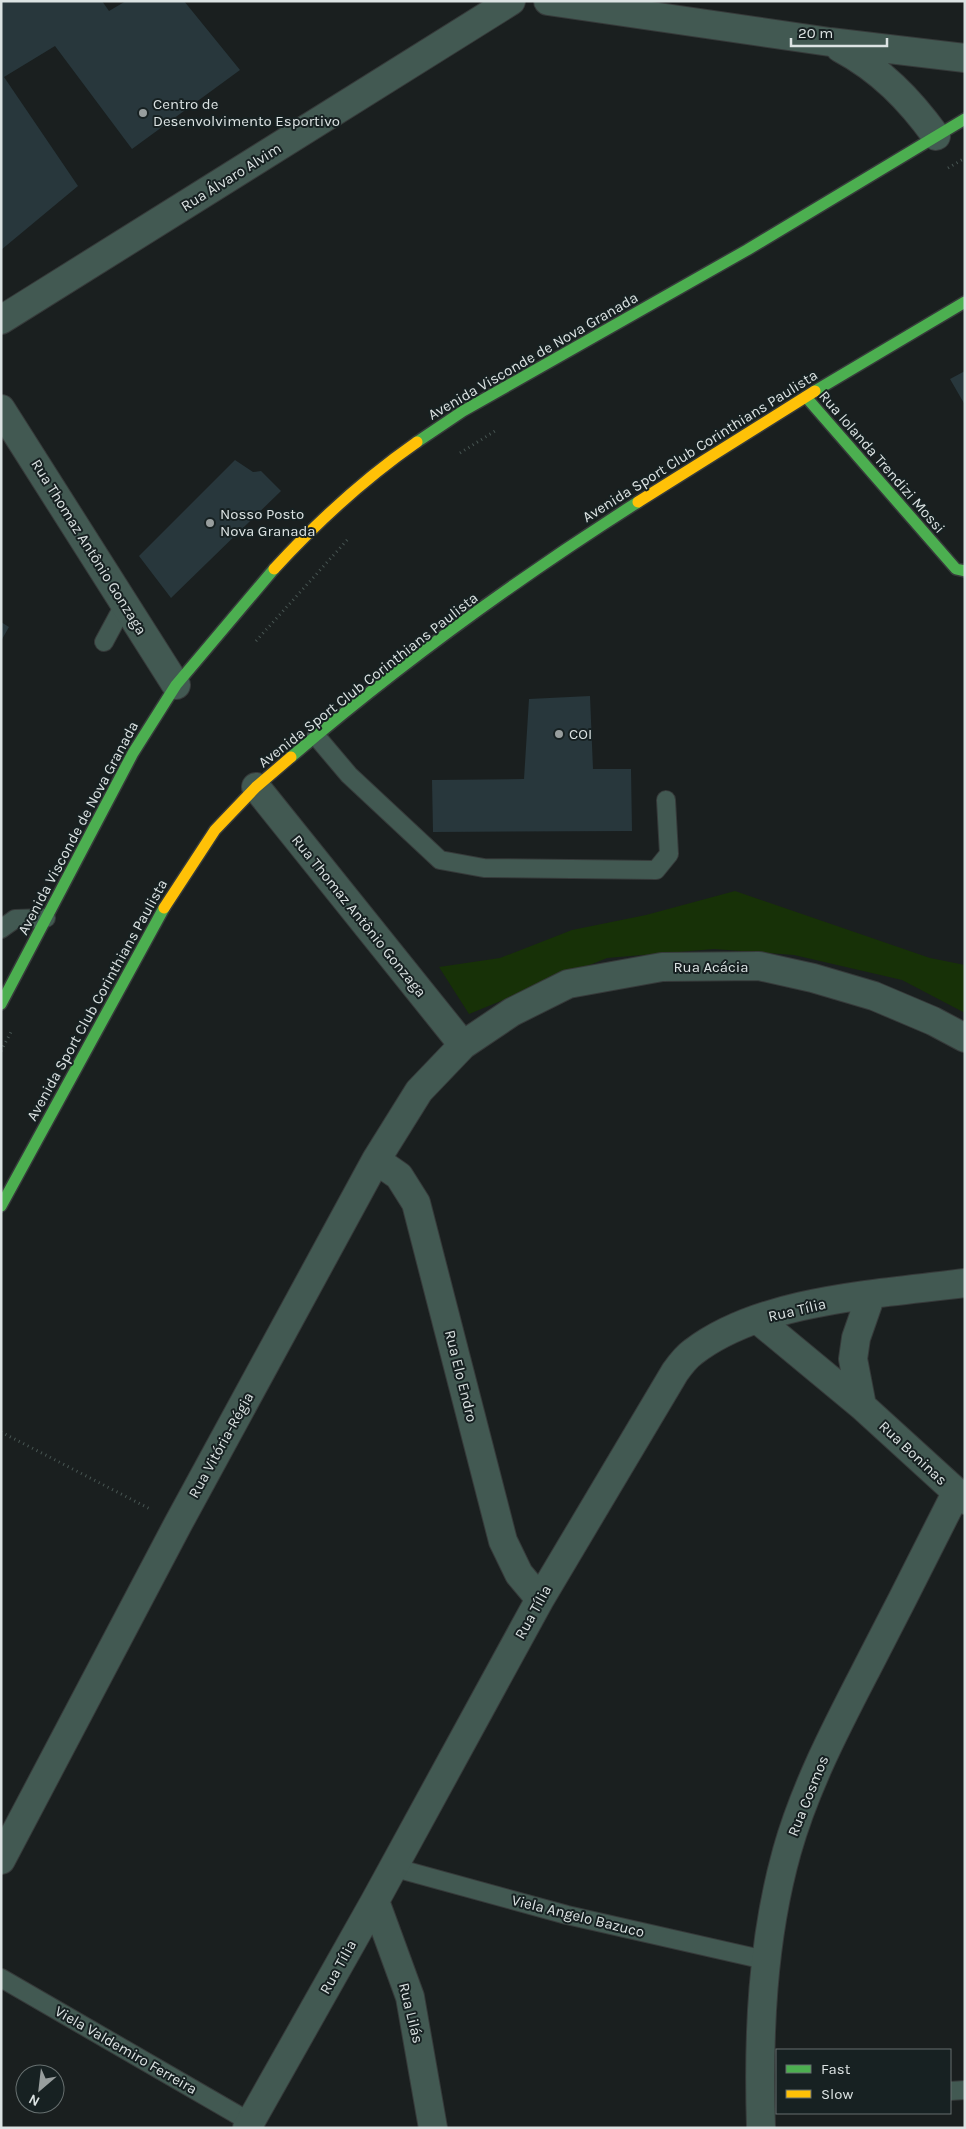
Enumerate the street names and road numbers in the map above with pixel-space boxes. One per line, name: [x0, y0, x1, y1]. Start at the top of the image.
street label: Rua Álvaro Alvim: [178, 139, 284, 215]
street label: Avenida Visconde de Nova Granada: [425, 288, 641, 424]
street label: Avenida Sport Club Corinthians Paulista: [579, 366, 821, 526]
street label: Rua Iolanda Trendizi Mossi: [815, 387, 949, 537]
street label: Rua Thomaz Antônio Gonzaga: [27, 456, 151, 638]
street label: Avenida Sport Club Corinthians Paulista: [255, 589, 481, 771]
street label: Avenida Visconde de Nova Granada: [14, 718, 142, 938]
street label: Rua Thomaz Antônio Gonzaga: [288, 831, 430, 1001]
street label: Avenida Sport Club Corinthians Paulista: [23, 876, 171, 1124]
street label: Rua Acácia: [673, 958, 749, 976]
street label: Rua Tília: [766, 1295, 828, 1325]
street label: Rua Elo Endro: [441, 1328, 481, 1424]
street label: Rua Vitória-Régia: [184, 1389, 258, 1501]
street label: Rua Boninas: [875, 1417, 951, 1489]
street label: Rua Tília: [511, 1582, 555, 1642]
street label: Rua Cosmos: [784, 1753, 832, 1839]
street label: Viela Angelo Bazuco: [510, 1891, 646, 1941]
street label: Rua Tília: [316, 1937, 360, 1997]
street label: Rua Lilás: [395, 1981, 427, 2045]
street label: Viela Valdemiro Ferreira: [52, 2002, 200, 2098]

